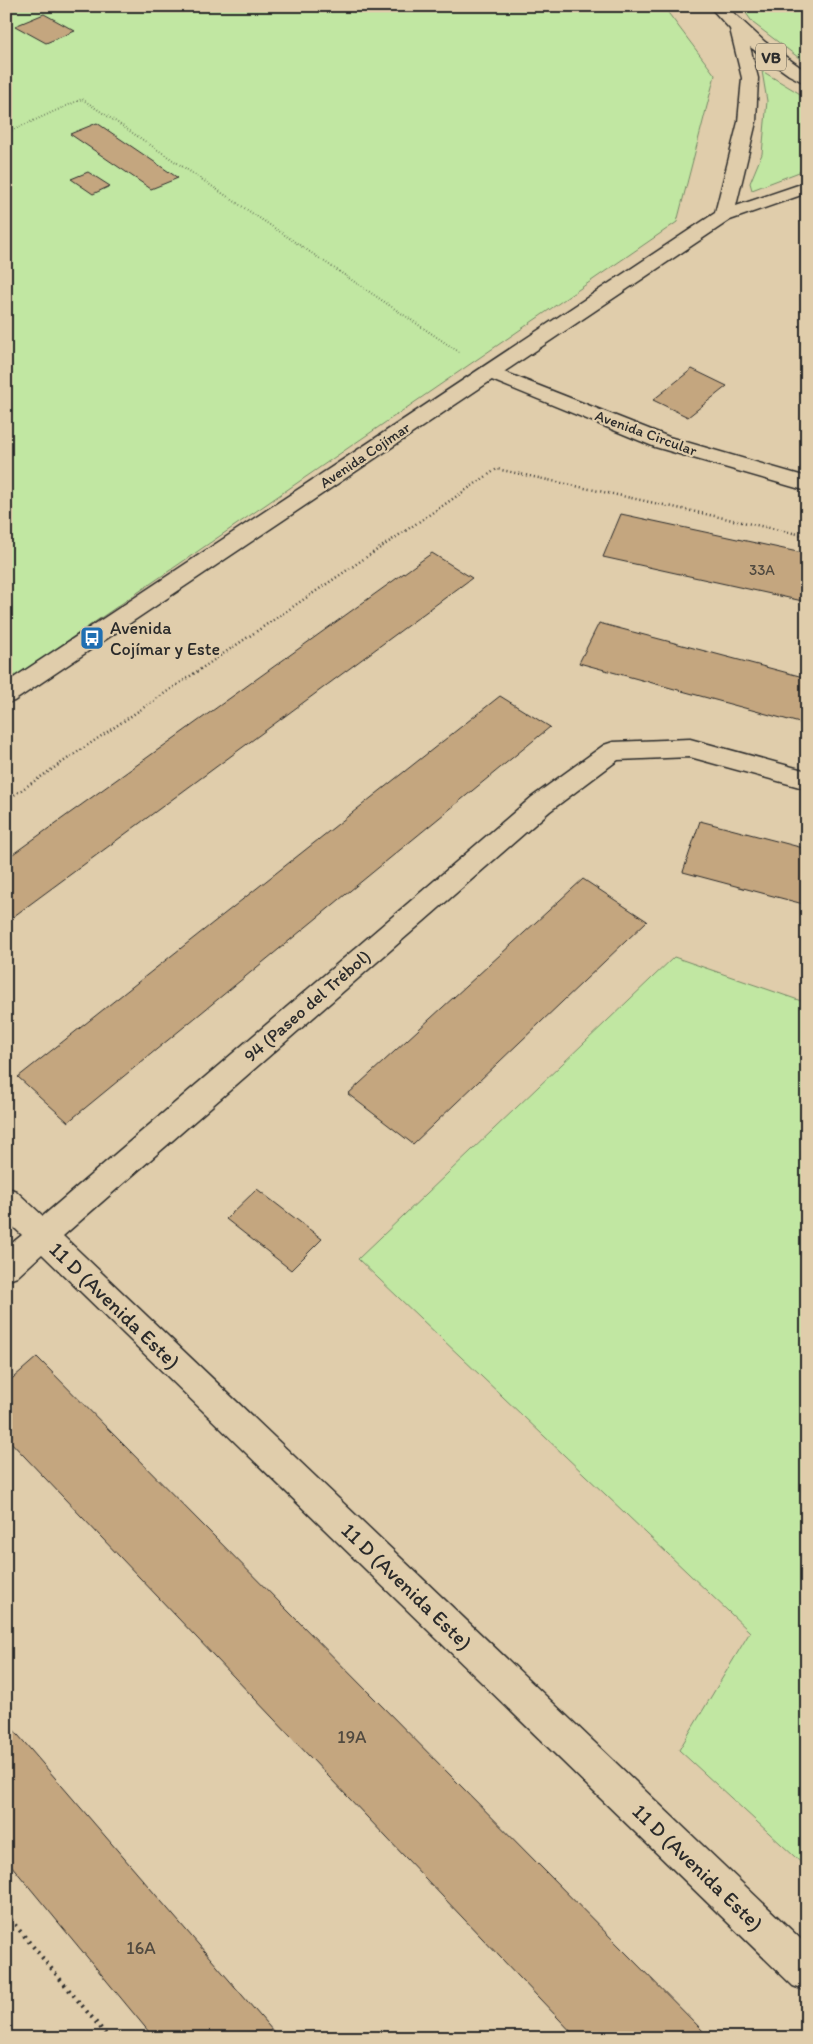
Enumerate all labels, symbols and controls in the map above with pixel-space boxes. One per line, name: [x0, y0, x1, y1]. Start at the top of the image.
road number: VB: [756, 44, 786, 70]
street label: Avenida Circular: [593, 406, 699, 460]
street label: Avenida Cojímar: [316, 418, 414, 492]
house number: 33A: [749, 561, 775, 579]
place label: Avenida Cojímar y Este: [110, 617, 220, 660]
bus stop icon: Avenida Cojímar y Este: [79, 625, 105, 651]
street label: 94 (Paseo del Trébol): [239, 945, 375, 1067]
street label: 11 D (Avenida Este): [45, 1236, 185, 1374]
street label: 11 D (Avenida Este): [337, 1517, 477, 1655]
house number: 19A: [337, 1726, 367, 1748]
street label: 11 D (Avenida Este): [628, 1798, 768, 1936]
house number: 16A: [126, 1937, 156, 1959]

